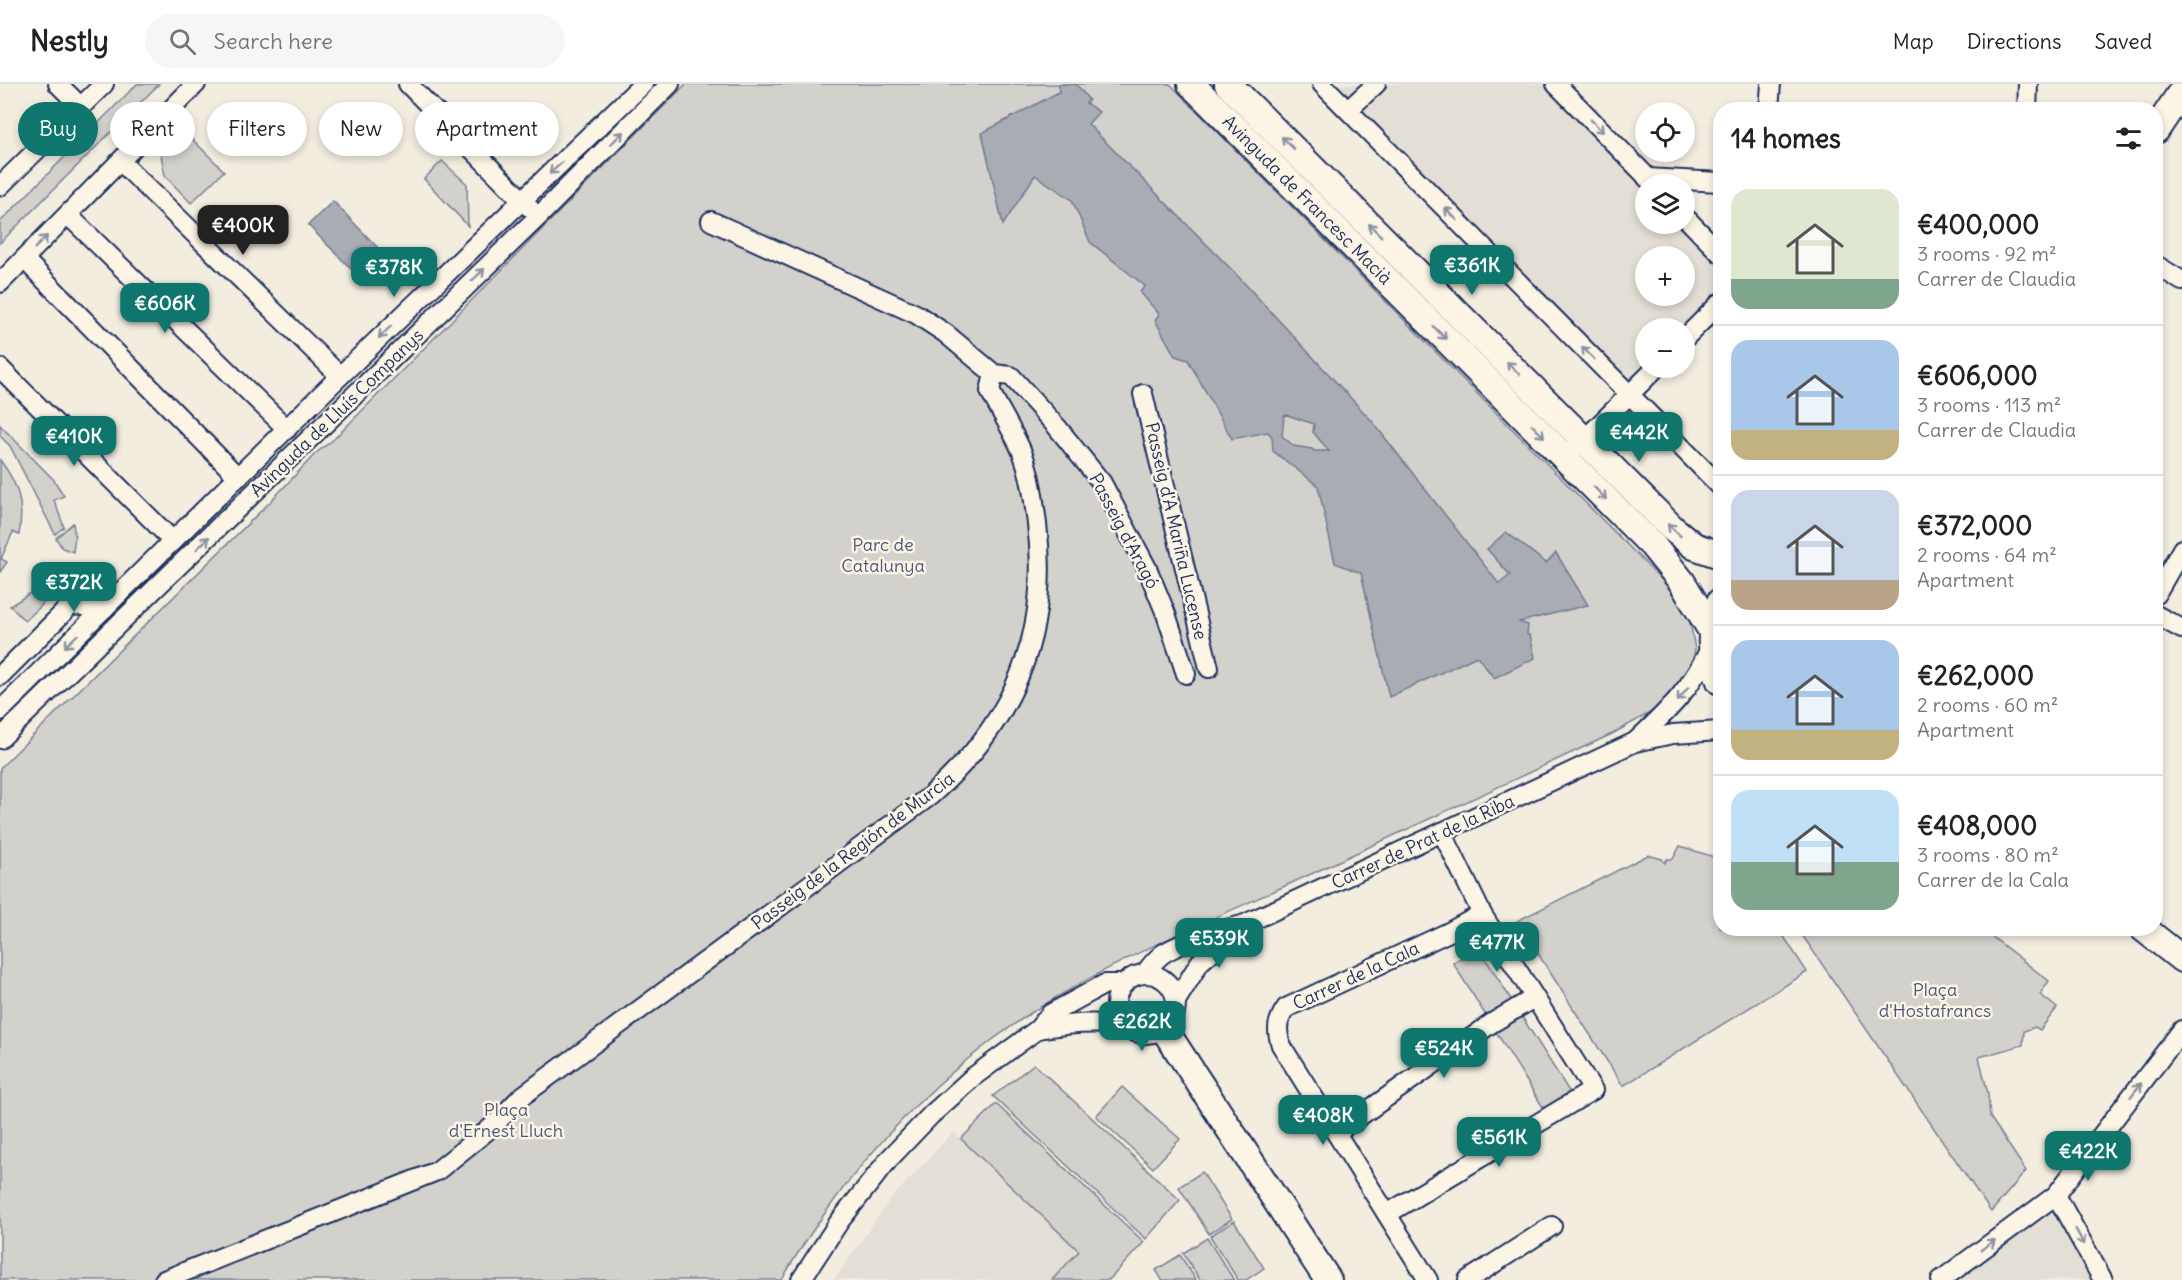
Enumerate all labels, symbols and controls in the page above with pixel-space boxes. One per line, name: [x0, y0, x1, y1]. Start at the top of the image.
search box: [145, 14, 565, 68]
text: Nestly: [30, 23, 109, 59]
icon: search: [166, 25, 199, 58]
text: Search here: [214, 27, 333, 55]
text: Map: [1893, 28, 1934, 55]
text: Directions: [1967, 28, 2061, 55]
text: Saved: [2094, 28, 2152, 55]
chip: Buy: [18, 102, 98, 156]
chip: Rent: [110, 102, 195, 156]
chip: Filters: [207, 102, 307, 156]
chip: New: [319, 102, 403, 156]
chip: Apartment: [415, 102, 559, 156]
map controls: [1635, 102, 1695, 378]
button: locate: [1635, 102, 1695, 162]
street label: Avinguda de Francesc Macià: [1218, 110, 1397, 289]
one-way arrow: [1590, 118, 1604, 133]
text: 14 homes: [1731, 122, 1841, 155]
icon: filters: [2112, 122, 2145, 155]
one-way arrow: [609, 130, 624, 145]
one-way arrow: [1280, 136, 1295, 151]
one-way arrow: [548, 161, 563, 175]
button: layers: [1635, 174, 1695, 234]
pin: €400K: [201, 205, 285, 256]
one-way arrow: [1443, 207, 1458, 221]
text: €400,000: [1917, 208, 2039, 241]
text: €400K: [212, 212, 274, 237]
icon: home: [1779, 213, 1851, 285]
one-way arrow: [1368, 223, 1382, 238]
one-way arrow: [34, 234, 49, 249]
text: 3 rooms · 92 m²: [1917, 241, 2056, 266]
pin: €361K: [1430, 245, 1514, 296]
button: +: [1635, 246, 1695, 306]
pin: €378K: [352, 247, 436, 298]
text: €361K: [1444, 252, 1500, 277]
text: €378K: [365, 254, 423, 279]
text: Carrer de Claudia: [1917, 266, 2076, 291]
one-way arrow: [471, 268, 486, 282]
pin: €606K: [123, 283, 207, 334]
text: €606K: [134, 290, 196, 315]
button: −: [1635, 318, 1695, 378]
street label: Avinguda de Lluís Companys: [245, 324, 428, 502]
one-way arrow: [377, 325, 392, 340]
one-way arrow: [1433, 326, 1448, 341]
one-way arrow: [1581, 345, 1595, 360]
text: €606,000: [1917, 359, 2038, 392]
one-way arrow: [1506, 361, 1521, 376]
icon: home: [1779, 364, 1851, 436]
text: 3 rooms · 113 m²: [1917, 392, 2061, 417]
pin: €442K: [1597, 412, 1681, 463]
pin: €410K: [32, 416, 116, 467]
text: Carrer de Claudia: [1917, 417, 2076, 442]
text: €442K: [1609, 419, 1669, 444]
street label: Passeig d'A Mariña Lucense: [1140, 420, 1213, 642]
text: €410K: [45, 423, 103, 448]
one-way arrow: [1531, 423, 1546, 438]
street label: Passeig d'Aragó: [1084, 469, 1165, 592]
one-way arrow: [1592, 485, 1607, 500]
text: €372,000: [1917, 509, 2032, 542]
icon: home: [1779, 514, 1851, 586]
one-way arrow: [1667, 522, 1682, 537]
park label: Parc de Catalunya: [841, 533, 925, 577]
one-way arrow: [196, 536, 211, 550]
text: 2 rooms · 64 m²: [1917, 542, 2057, 567]
pin: €372K: [32, 562, 116, 613]
text: Apartment: [1917, 567, 2014, 592]
text: €372K: [45, 569, 103, 594]
one-way arrow: [64, 634, 79, 648]
text: €262,000: [1917, 659, 2034, 692]
icon: home: [1779, 664, 1851, 736]
one-way arrow: [1676, 685, 1689, 701]
text: 2 rooms · 60 m²: [1917, 692, 2058, 717]
text: Apartment: [1917, 717, 2014, 742]
street label: Passeig de la Región de Murcia: [747, 767, 959, 934]
street label: Carrer de Prat de la Riba: [1328, 789, 1518, 894]
text: €408,000: [1917, 809, 2037, 842]
icon: home: [1779, 814, 1851, 886]
text: 3 rooms · 80 m²: [1917, 842, 2059, 867]
text: Carrer de la Cala: [1917, 867, 2069, 892]
pin: €539K: [1177, 918, 1261, 969]
pin: €477K: [1455, 922, 1539, 973]
text: €539K: [1189, 925, 1249, 950]
text: €477K: [1469, 929, 1525, 954]
street label: Carrer de la Cala: [1289, 936, 1423, 1015]
park label: Plaça d'Hostafrancs: [1879, 978, 1991, 1022]
pin: €262K: [1100, 1001, 1184, 1052]
text: €262K: [1113, 1008, 1171, 1033]
pin: €524K: [1402, 1028, 1486, 1079]
text: €524K: [1415, 1035, 1473, 1060]
one-way arrow: [2129, 1083, 2142, 1099]
pin: €408K: [1281, 1095, 1365, 1146]
park label: Plaça d'Ernest Lluch: [449, 1098, 563, 1142]
text: €408K: [1292, 1102, 1354, 1127]
pin: €561K: [1457, 1117, 1541, 1168]
text: €561K: [1471, 1124, 1527, 1149]
pin: €422K: [2046, 1131, 2130, 1182]
text: €422K: [2059, 1138, 2117, 1163]
one-way arrow: [2074, 1228, 2086, 1245]
one-way arrow: [1979, 1239, 1995, 1251]

